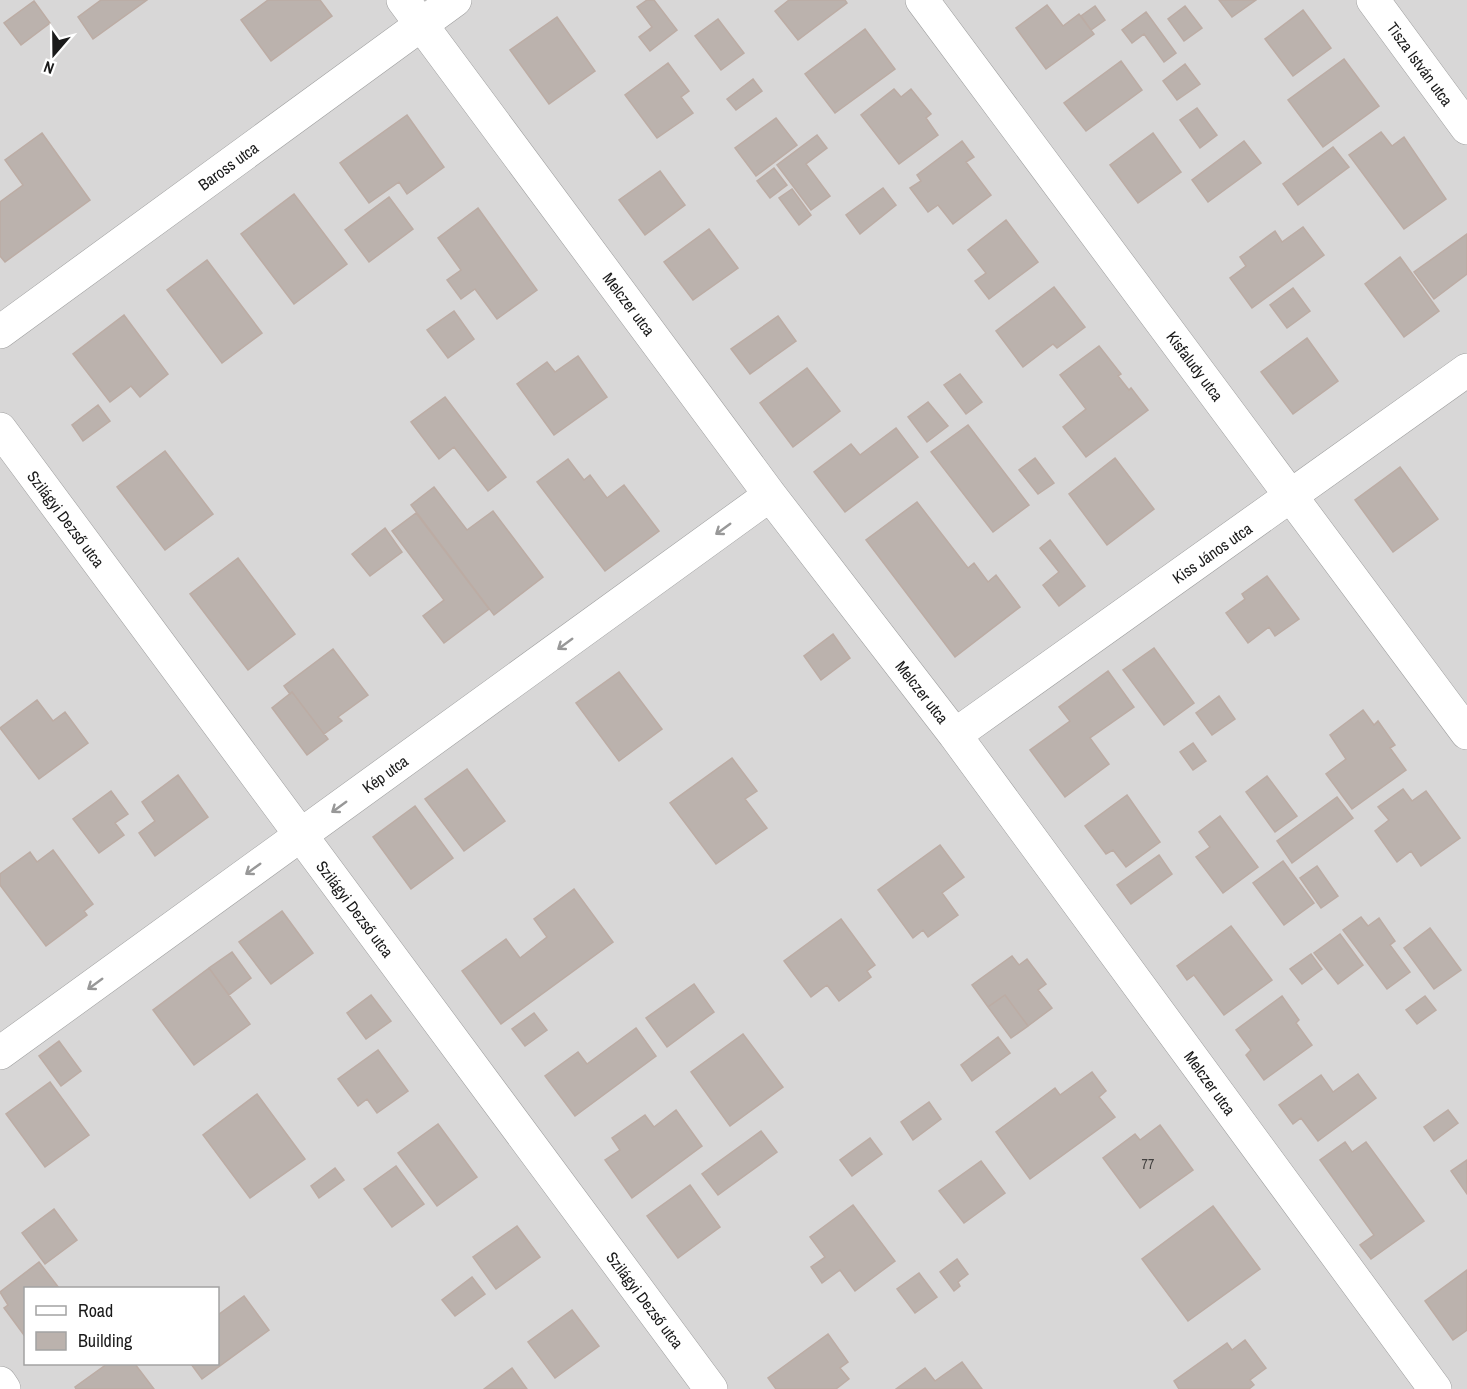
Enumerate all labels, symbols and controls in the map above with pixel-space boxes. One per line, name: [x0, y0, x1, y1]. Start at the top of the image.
street label: Tisza István utca: [1382, 18, 1458, 111]
north arrow: [24, 24, 84, 84]
text: N: [41, 56, 57, 80]
street label: Baross utca: [194, 136, 263, 195]
street label: Melczer utca: [598, 268, 661, 341]
street label: Kisfaludy utca: [1161, 326, 1229, 406]
street label: Szilágyi Dezső utca: [22, 466, 110, 572]
street label: Kiss János utca: [1168, 517, 1257, 589]
one-way arrow: [716, 523, 732, 535]
one-way arrow: [558, 637, 574, 650]
street label: Melczer utca: [890, 656, 954, 729]
street label: Kép utca: [358, 749, 413, 798]
one-way arrow: [332, 801, 348, 813]
street label: Szilágyi Dezső utca: [311, 856, 399, 962]
one-way arrow: [246, 863, 262, 876]
one-way arrow: [88, 978, 104, 990]
street label: Melczer utca: [1179, 1046, 1241, 1120]
house number: 77: [1142, 1155, 1154, 1173]
street label: Szilágyi Dezső utca: [601, 1247, 689, 1353]
legend: [24, 1287, 219, 1365]
text: Road: [78, 1298, 113, 1323]
text: Building: [78, 1328, 133, 1353]

